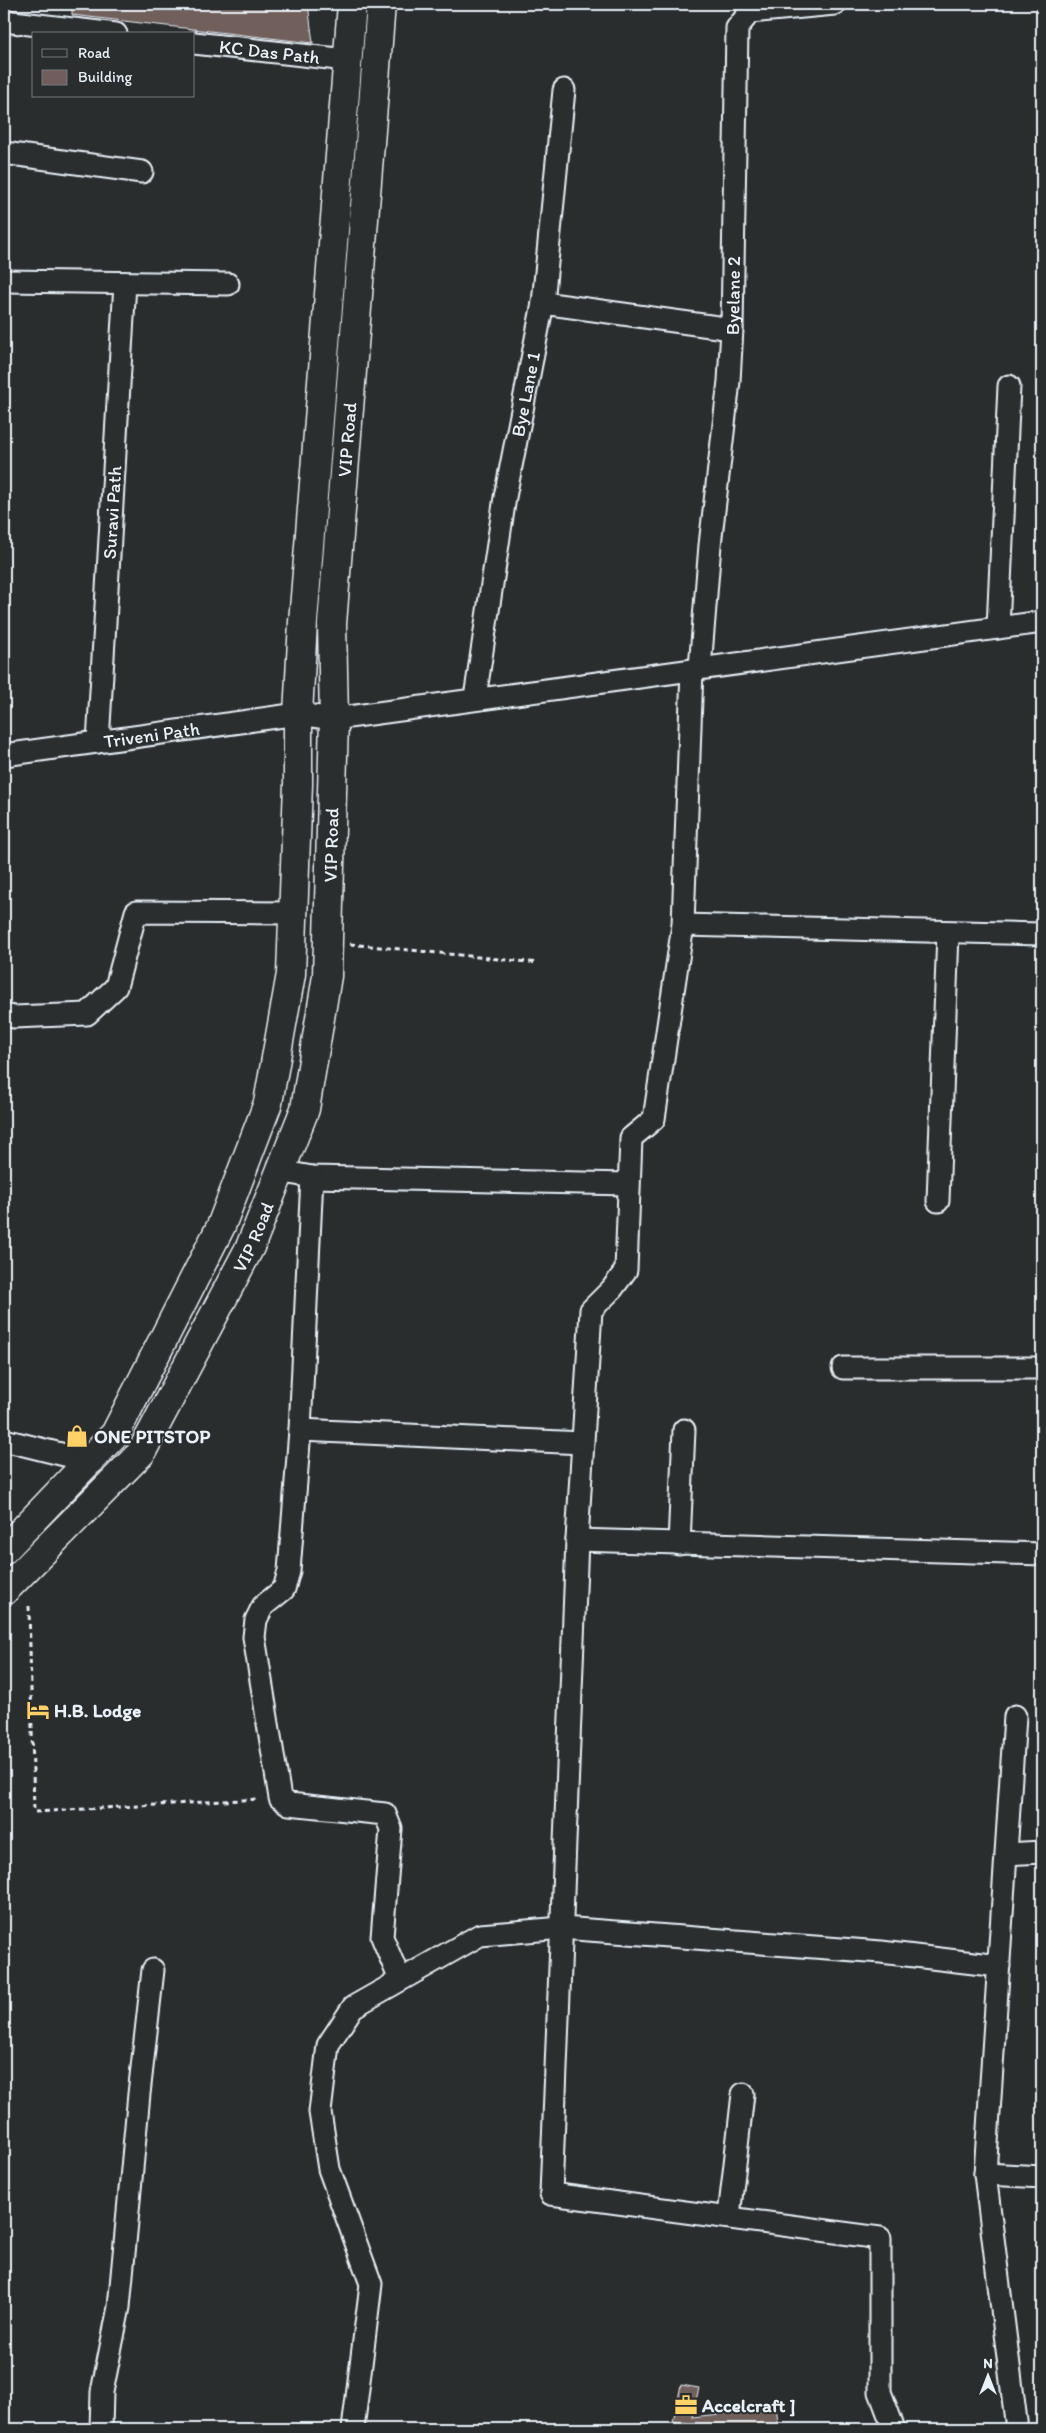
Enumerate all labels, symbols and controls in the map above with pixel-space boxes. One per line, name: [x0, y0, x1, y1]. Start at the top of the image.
legend: [32, 32, 195, 98]
street label: KC Das Path: [218, 35, 321, 69]
text: Road: [78, 44, 111, 62]
text: Building: [78, 68, 132, 86]
street label: Byelane 2: [721, 256, 745, 336]
street label: Bye Lane 1: [506, 350, 545, 439]
street label: VIP Road: [333, 401, 362, 478]
street label: Suravi Path: [98, 464, 126, 560]
street label: Triveni Path: [102, 717, 201, 753]
street label: VIP Road: [319, 807, 344, 883]
street label: VIP Road: [228, 1198, 279, 1276]
shop icon: ONE PITSTOP: [64, 1423, 90, 1449]
place label: ONE PITSTOP: [94, 1425, 211, 1448]
hotel icon: H.B. Lodge: [25, 1697, 51, 1723]
place label: H.B. Lodge: [54, 1699, 141, 1722]
north arrow: [964, 2350, 1014, 2400]
text: N: [983, 2355, 993, 2372]
office icon: Accelcraft ]: [673, 2392, 699, 2418]
place label: Accelcraft ]: [701, 2394, 796, 2417]

